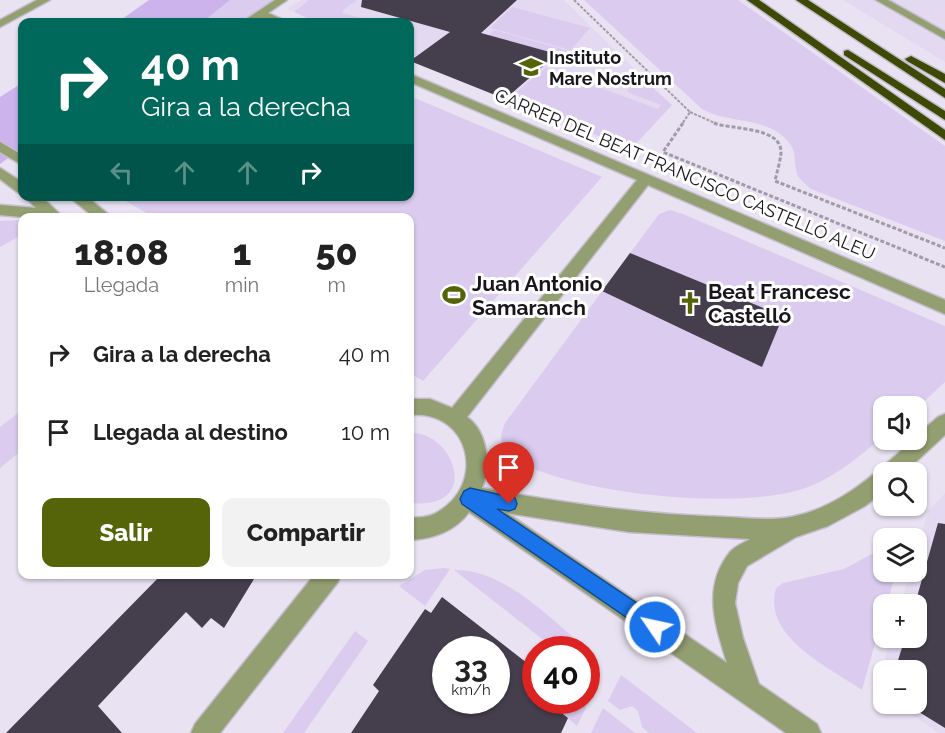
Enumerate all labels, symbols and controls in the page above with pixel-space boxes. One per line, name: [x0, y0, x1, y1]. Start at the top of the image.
text: 40 m: [141, 41, 240, 90]
icon: right: [42, 42, 120, 120]
place label: Instituto Mare Nostrum: [549, 47, 672, 89]
school or university icon: Instituto Mare Nostrum: [518, 54, 544, 80]
street label: CARRER DEL BEAT FRANCISCO CASTELLÓ ALEU: [492, 83, 879, 264]
text: Gira a la derecha: [141, 91, 351, 122]
icon: left: [105, 156, 138, 189]
icon: ahead: [168, 156, 201, 189]
icon: ahead: [231, 156, 264, 189]
icon: right: [294, 156, 327, 189]
text: 18:08: [74, 231, 169, 273]
text: 1: [233, 231, 251, 273]
text: 50: [316, 231, 358, 273]
place label: Juan Antonio Samaranch: [472, 271, 603, 320]
text: Llegada: [84, 273, 159, 297]
text: min: [225, 273, 259, 297]
text: m: [327, 273, 346, 297]
place label: Beat Francesc Castelló: [708, 279, 851, 328]
sports icon: Juan Antonio Samaranch: [441, 282, 467, 308]
church icon: Beat Francesc Castelló: [677, 290, 703, 316]
icon: right: [42, 338, 75, 371]
text: Gira a la derecha: [93, 341, 271, 367]
text: 40 m: [339, 341, 390, 367]
map controls: [873, 396, 927, 714]
button: sound: [873, 396, 927, 450]
icon: arrive: [42, 416, 75, 449]
text: Llegada al destino: [93, 419, 288, 445]
text: 10 m: [341, 419, 390, 445]
pin: [483, 442, 534, 504]
icon: arrive: [492, 451, 525, 484]
button: search: [873, 462, 927, 516]
button: Salir: [42, 498, 210, 567]
button: Compartir: [222, 498, 390, 567]
button: layers: [873, 528, 927, 582]
button: +: [873, 594, 927, 648]
position arrow: [623, 595, 687, 659]
speed limit sign: 40: [522, 636, 600, 714]
text: 33: [454, 650, 488, 685]
button: −: [873, 660, 927, 714]
text: km/h: [451, 681, 491, 699]

